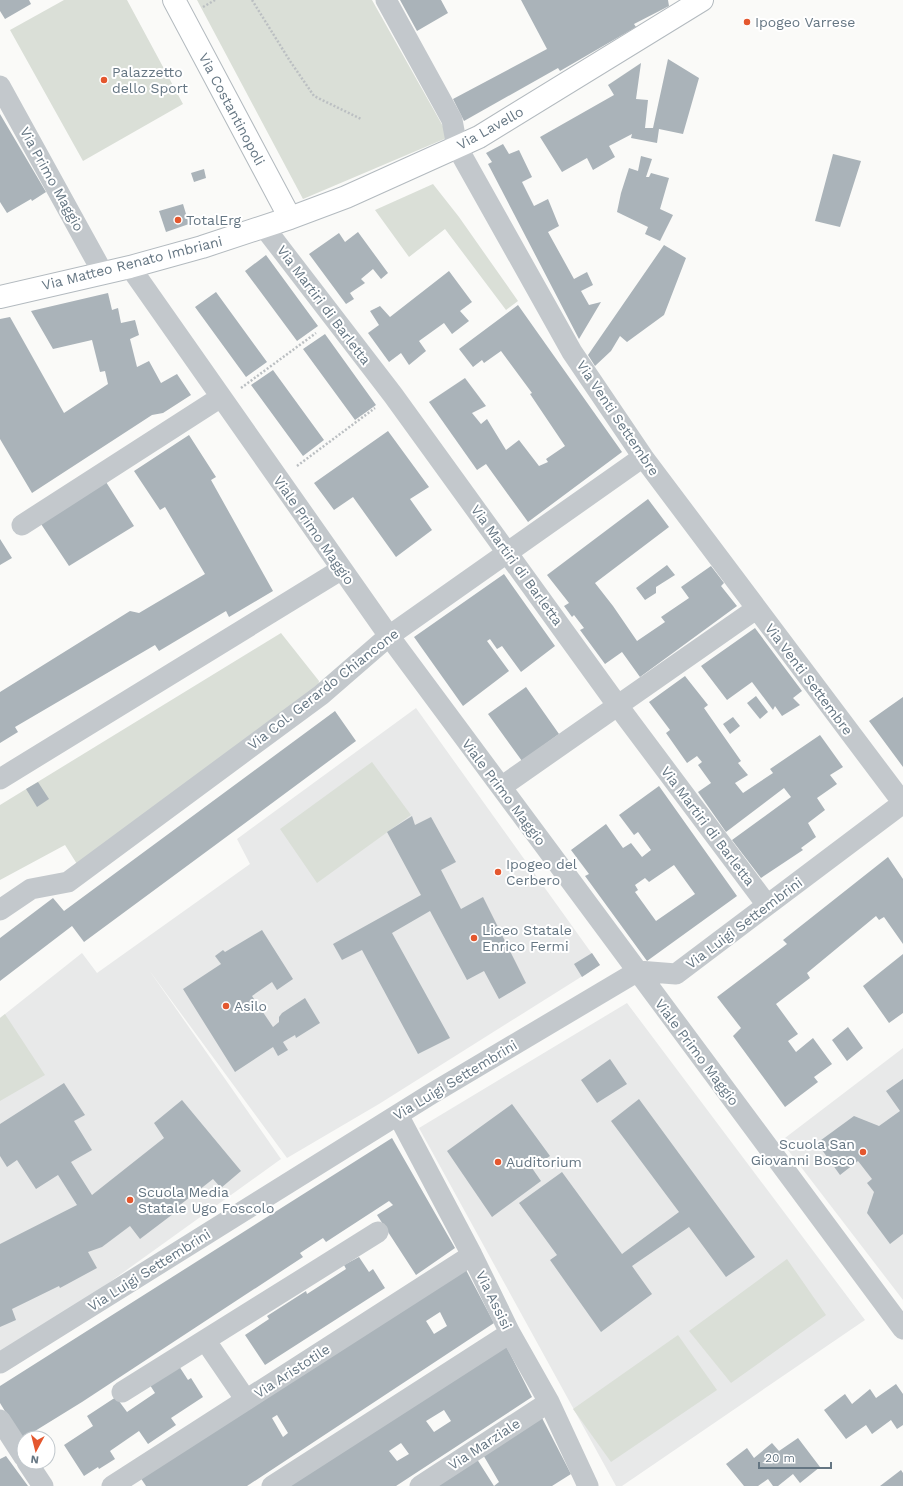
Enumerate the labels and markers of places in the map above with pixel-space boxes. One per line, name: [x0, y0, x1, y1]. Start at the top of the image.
place label: Ipogeo Varrese: [755, 14, 855, 30]
marker: Ipogeo Varrese: [742, 17, 752, 27]
place label: Palazzetto dello Sport: [112, 64, 188, 96]
marker: Palazzetto dello Sport: [99, 75, 109, 85]
place label: TotalErg: [186, 212, 242, 228]
marker: TotalErg: [173, 215, 183, 225]
place label: Ipogeo del Cerbero: [506, 856, 578, 888]
marker: Ipogeo del Cerbero: [493, 867, 503, 877]
place label: Liceo Statale Enrico Fermi: [482, 922, 572, 954]
marker: Liceo Statale Enrico Fermi: [469, 933, 479, 943]
place label: Asilo: [234, 998, 267, 1014]
marker: Asilo: [221, 1001, 231, 1011]
place label: Scuola San Giovanni Bosco: [751, 1136, 855, 1168]
marker: Scuola San Giovanni Bosco: [858, 1147, 868, 1157]
place label: Auditorium: [506, 1154, 582, 1170]
marker: Auditorium: [493, 1157, 503, 1167]
place label: Scuola Media Statale Ugo Foscolo: [138, 1184, 274, 1216]
marker: Scuola Media Statale Ugo Foscolo: [125, 1195, 135, 1205]

